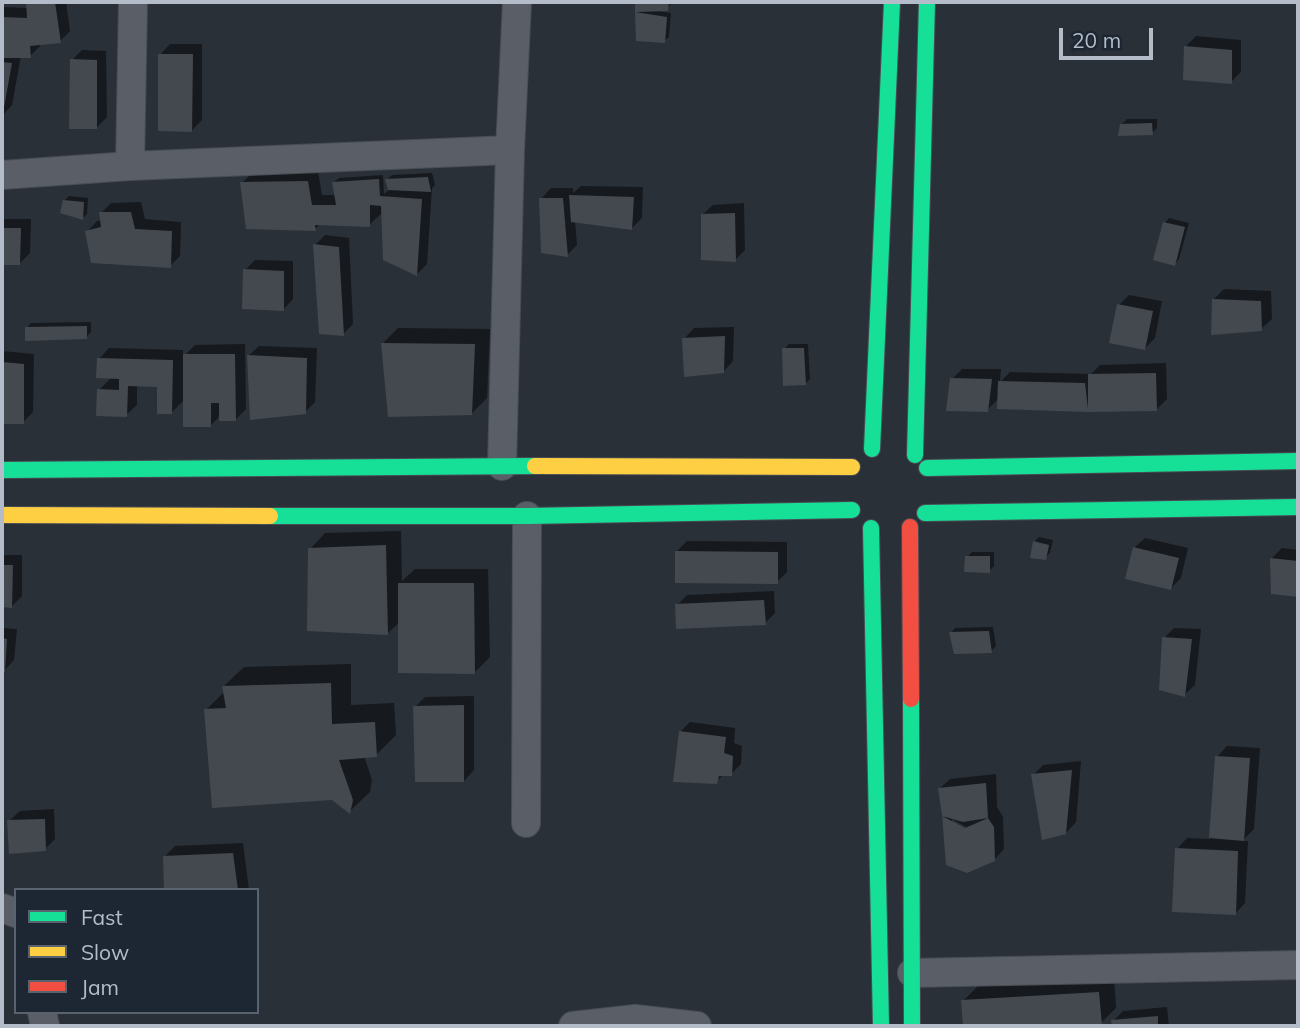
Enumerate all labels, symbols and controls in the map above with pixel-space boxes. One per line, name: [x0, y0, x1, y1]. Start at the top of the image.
scale bar: [1062, 14, 1156, 58]
text: 20 m: [1072, 27, 1121, 53]
legend: [14, 888, 259, 1014]
text: Fast: [81, 904, 123, 930]
text: Slow: [81, 939, 129, 965]
text: Jam: [81, 974, 119, 1000]

